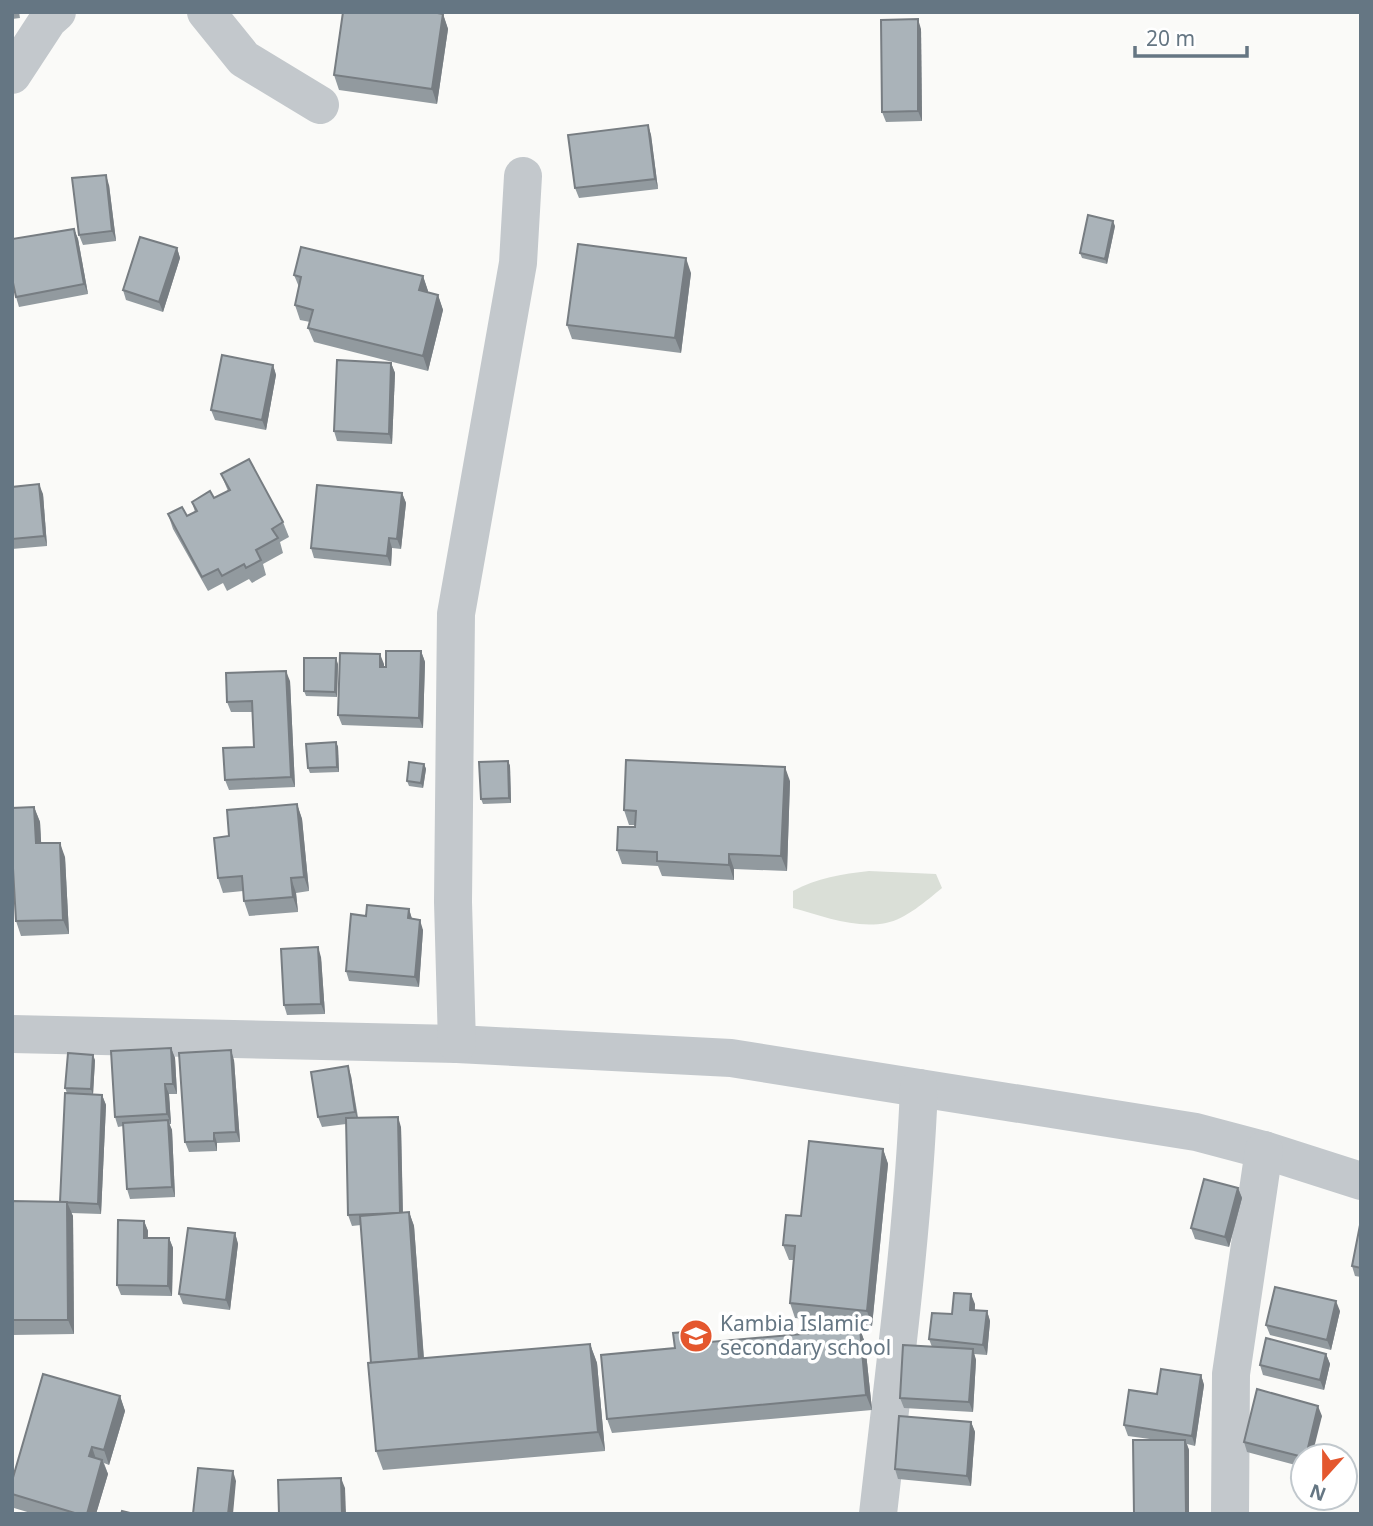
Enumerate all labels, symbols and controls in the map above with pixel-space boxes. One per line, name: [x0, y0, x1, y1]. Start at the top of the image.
scale bar: [1135, 14, 1247, 58]
text: 20 m: [1146, 24, 1195, 52]
place label: Kambia Islamic secondary school: [720, 1309, 891, 1361]
school or university icon: Kambia Islamic secondary school: [677, 1317, 715, 1355]
north arrow: [1289, 1442, 1359, 1512]
text: N: [1306, 1478, 1330, 1508]

